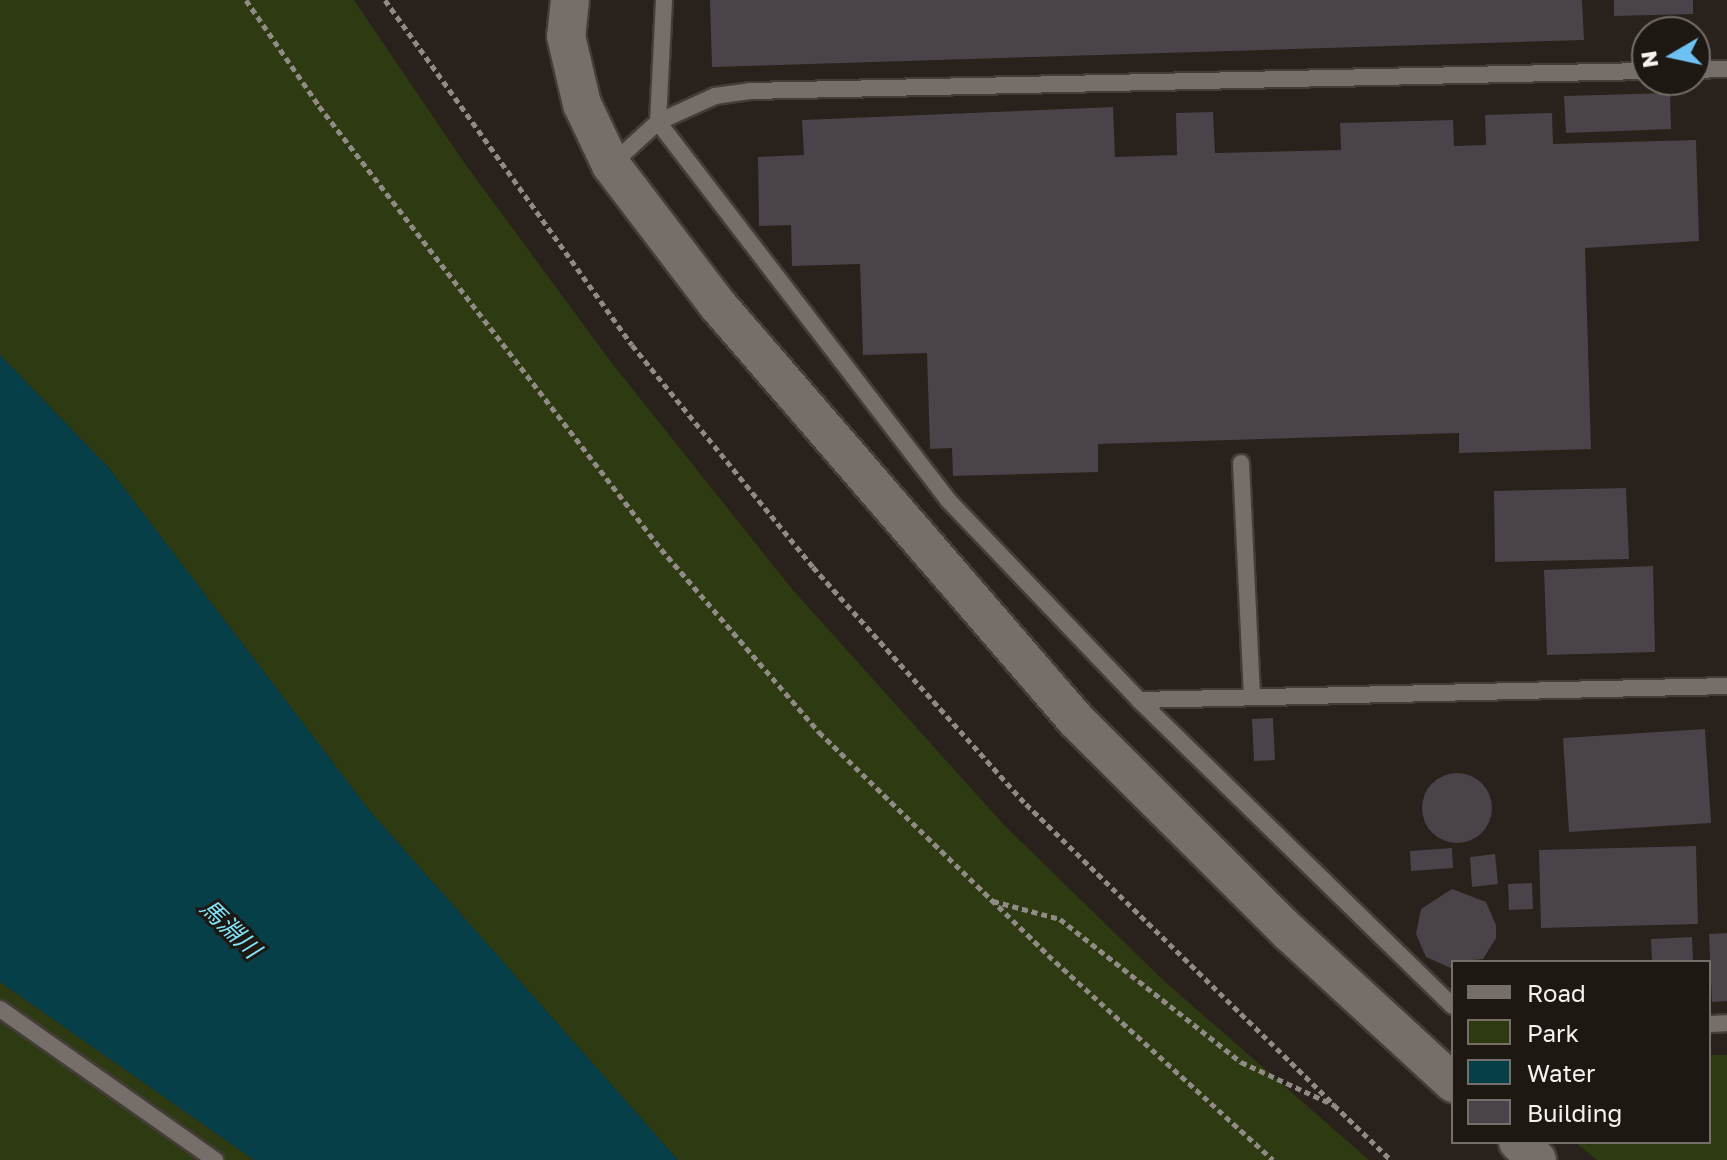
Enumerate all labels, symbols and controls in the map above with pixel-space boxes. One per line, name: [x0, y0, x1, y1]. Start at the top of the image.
north arrow: [1631, 16, 1711, 96]
text: N: [1634, 49, 1663, 70]
water label: 馬淵川: [195, 893, 267, 963]
legend: [1451, 960, 1711, 1144]
text: Road: [1527, 978, 1586, 1007]
text: Park: [1527, 1018, 1579, 1047]
text: Water: [1527, 1058, 1595, 1087]
text: Building: [1527, 1098, 1622, 1127]

